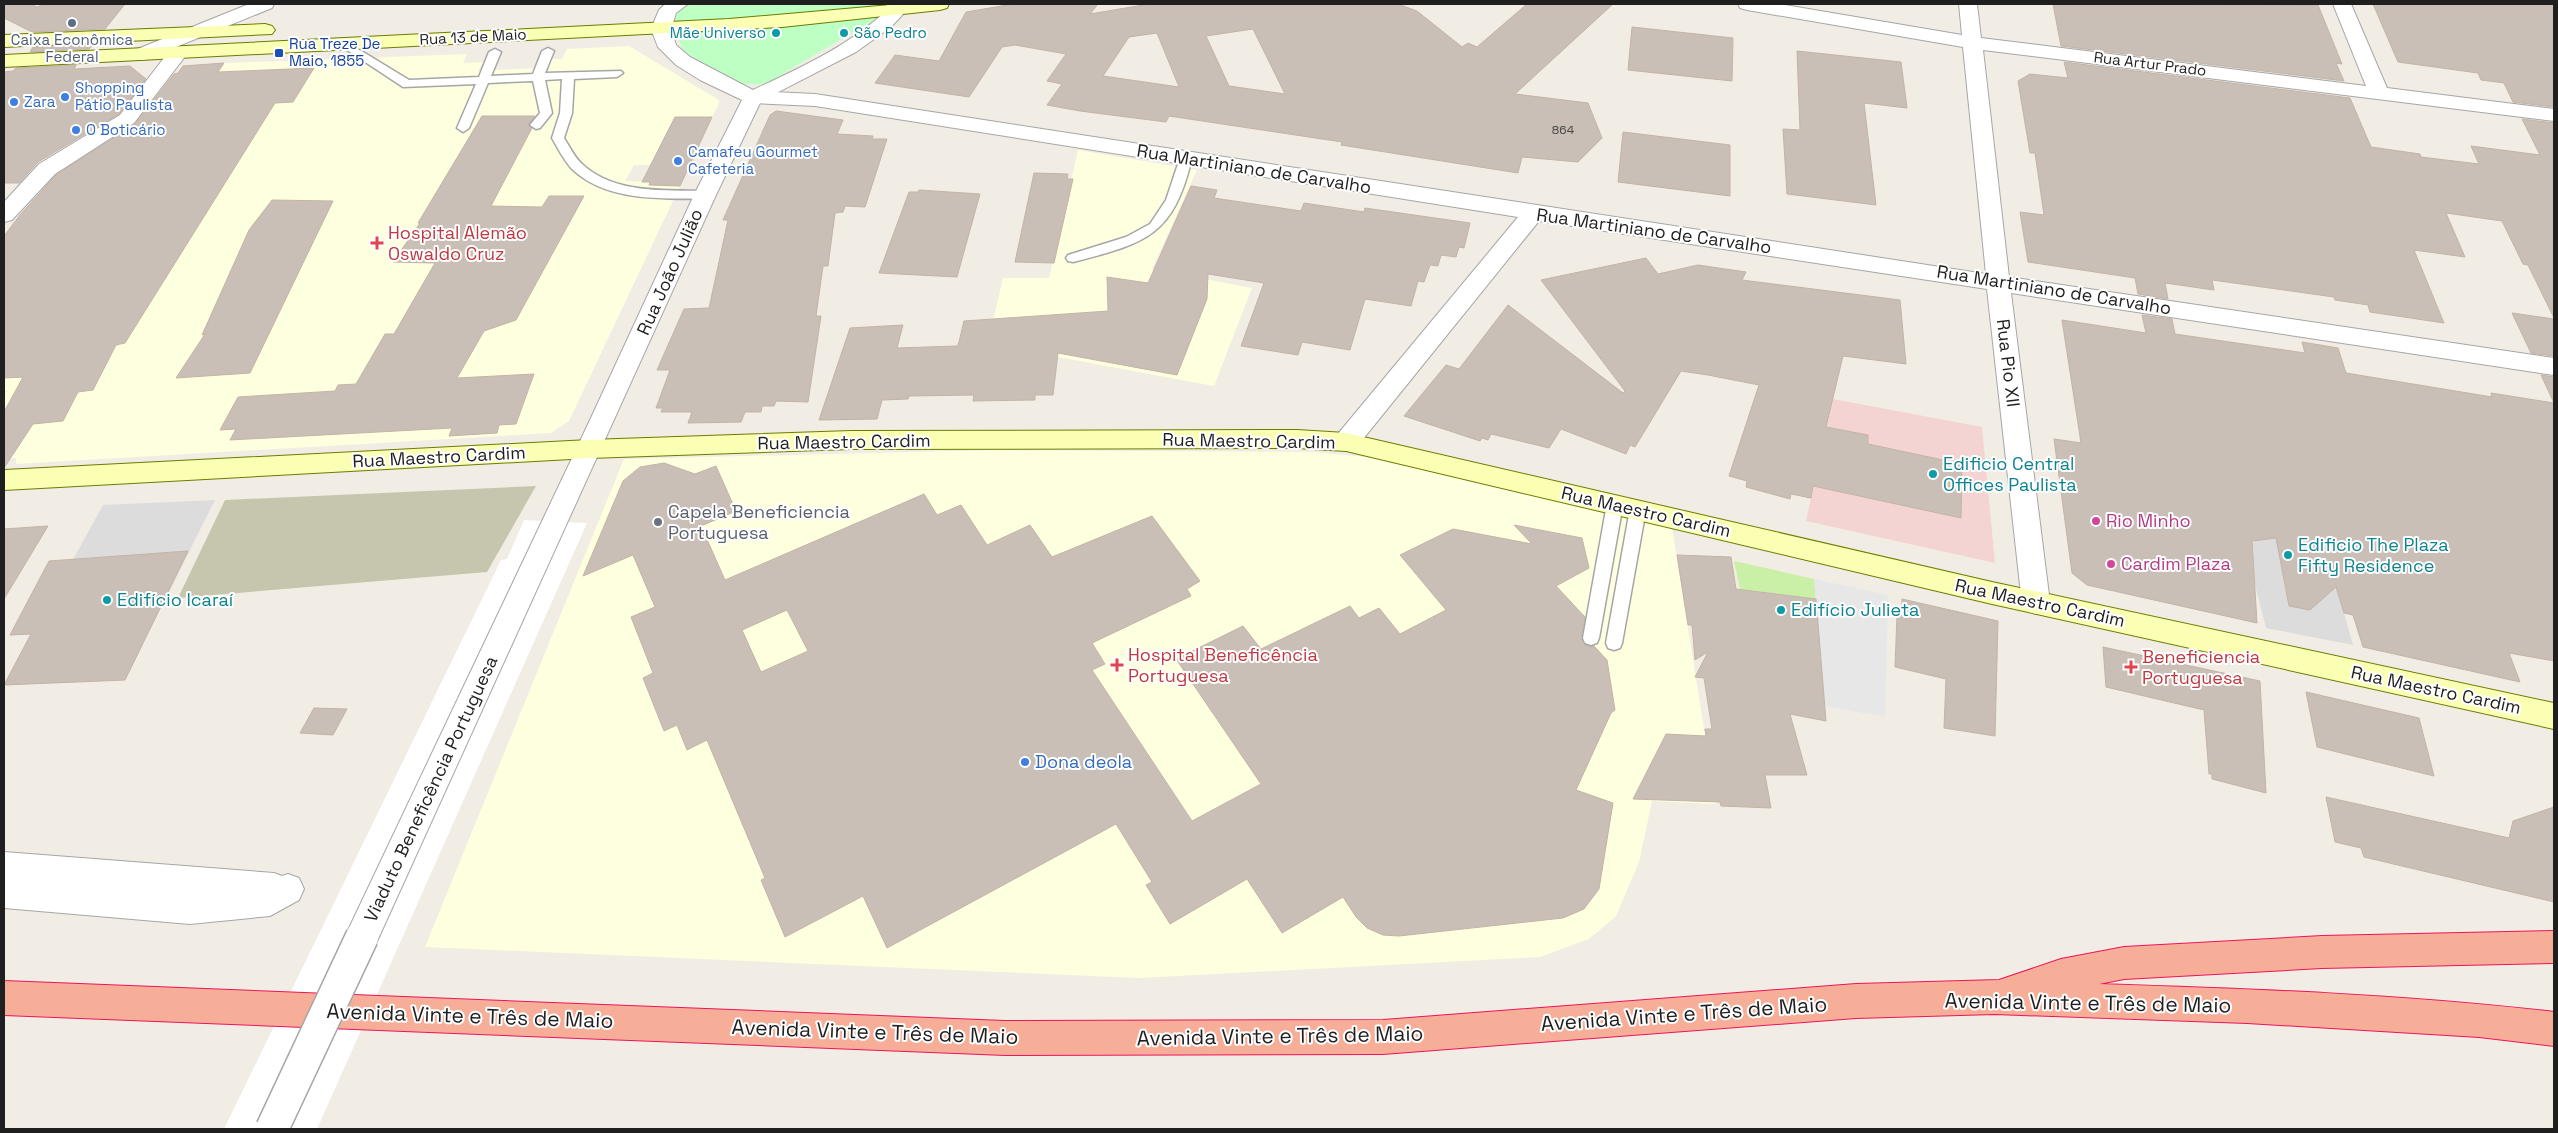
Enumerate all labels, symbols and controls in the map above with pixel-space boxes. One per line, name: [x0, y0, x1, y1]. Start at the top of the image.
marker: Caixa Econômica Federal: [66, 17, 78, 29]
place label: Mãe Universo: [670, 23, 766, 42]
place label: São Pedro: [854, 23, 927, 42]
street label: Rua 13 de Maio: [419, 24, 527, 49]
marker: Mãe Universo: [770, 27, 782, 39]
marker: São Pedro: [838, 27, 850, 39]
place label: Caixa Econômica Federal: [11, 30, 134, 66]
place label: Rua Treze De Maio, 1855: [289, 34, 381, 70]
marker: Rua Treze De Maio, 1855: [273, 47, 285, 59]
street label: Rua Artur Prado: [2093, 47, 2207, 80]
place label: Shopping Pátio Paulista: [75, 78, 173, 114]
marker: Shopping Pátio Paulista: [59, 91, 71, 103]
place label: Zara: [24, 92, 56, 111]
marker: Zara: [8, 96, 20, 108]
place label: O Boticário: [86, 120, 166, 139]
house number: 864: [1552, 122, 1575, 138]
marker: O Boticário: [70, 124, 82, 136]
street label: Rua Martiniano de Carvalho: [1135, 139, 1373, 198]
place label: Camafeu Gourmet Cafeteria: [688, 142, 818, 178]
marker: Camafeu Gourmet Cafeteria: [672, 155, 684, 167]
street label: Rua Martiniano de Carvalho: [1535, 203, 1773, 258]
street label: Rua João Julião: [631, 205, 708, 339]
place label: Hospital Alemão Oswaldo Cruz: [388, 221, 527, 265]
marker: Hospital Alemão Oswaldo Cruz: [370, 236, 384, 250]
street label: Rua Martiniano de Carvalho: [1935, 260, 2173, 319]
street label: Rua Pio XII: [1992, 318, 2025, 408]
street label: Rua Maestro Cardim: [1162, 427, 1336, 454]
street label: Rua Maestro Cardim: [757, 428, 931, 455]
street label: Rua Maestro Cardim: [352, 440, 526, 473]
place label: Edificio Central Offices Paulista: [1943, 452, 2077, 496]
marker: Edificio Central Offices Paulista: [1927, 468, 1939, 480]
street label: Rua Maestro Cardim: [1559, 481, 1733, 542]
place label: Capela Beneficiencia Portuguesa: [668, 500, 850, 544]
place label: Rio Minho: [2106, 509, 2191, 532]
marker: Rio Minho: [2090, 515, 2102, 527]
marker: Capela Beneficiencia Portuguesa: [652, 516, 664, 528]
place label: Edificio The Plaza Fifty Residence: [2298, 533, 2449, 577]
marker: Edificio The Plaza Fifty Residence: [2282, 549, 2294, 561]
place label: Cardim Plaza: [2121, 552, 2231, 575]
marker: Cardim Plaza: [2105, 558, 2117, 570]
street label: Rua Maestro Cardim: [1953, 573, 2127, 632]
place label: Edifício Icaraí: [117, 588, 234, 611]
marker: Edifício Icaraí: [101, 594, 113, 606]
place label: Edifício Julieta: [1791, 598, 1919, 621]
marker: Edifício Julieta: [1775, 604, 1787, 616]
place label: Hospital Beneficência Portuguesa: [1128, 643, 1318, 687]
place label: Beneficiencia Portuguesa: [2142, 645, 2260, 689]
street label: Viaduto Beneficência Portuguesa: [359, 652, 502, 926]
marker: Hospital Beneficência Portuguesa: [1110, 658, 1124, 672]
marker: Beneficiencia Portuguesa: [2124, 660, 2138, 674]
street label: Rua Maestro Cardim: [2349, 660, 2523, 719]
place label: Dona deola: [1035, 750, 1132, 773]
marker: Dona deola: [1019, 756, 1031, 768]
street label: Avenida Vinte e Três de Maio: [1944, 986, 2232, 1019]
street label: Avenida Vinte e Três de Maio: [1540, 990, 1828, 1037]
street label: Avenida Vinte e Três de Maio: [326, 997, 614, 1034]
street label: Avenida Vinte e Três de Maio: [731, 1013, 1019, 1050]
street label: Avenida Vinte e Três de Maio: [1136, 1019, 1424, 1052]

